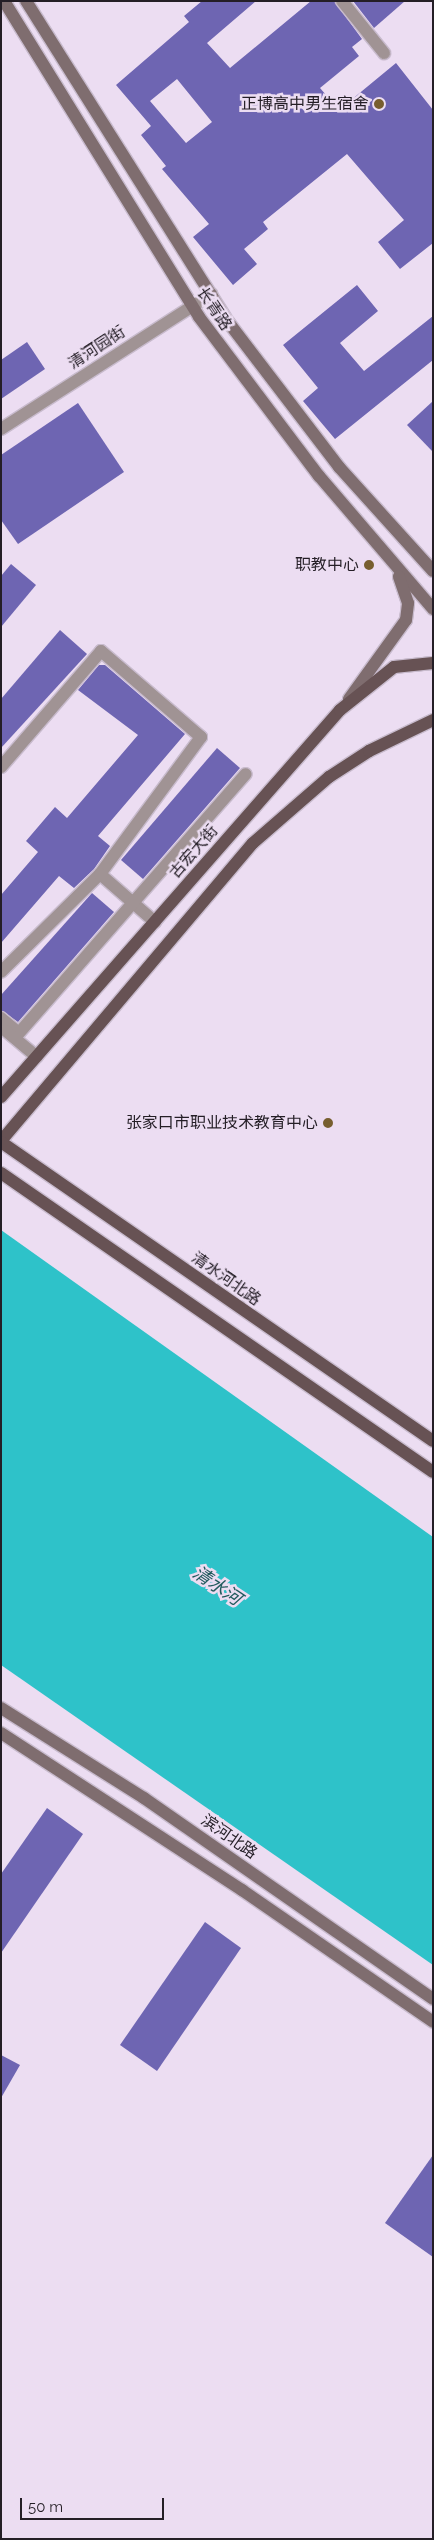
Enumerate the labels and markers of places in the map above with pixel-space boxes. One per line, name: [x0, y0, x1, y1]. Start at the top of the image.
place label: 正博高中男生宿舍: [241, 94, 369, 114]
marker: 正博高中男生宿舍: [373, 98, 385, 110]
place label: 职教中心: [295, 555, 359, 575]
marker: 职教中心: [363, 559, 375, 571]
place label: 张家口市职业技术教育中心: [126, 1113, 318, 1133]
marker: 张家口市职业技术教育中心: [322, 1117, 334, 1129]

